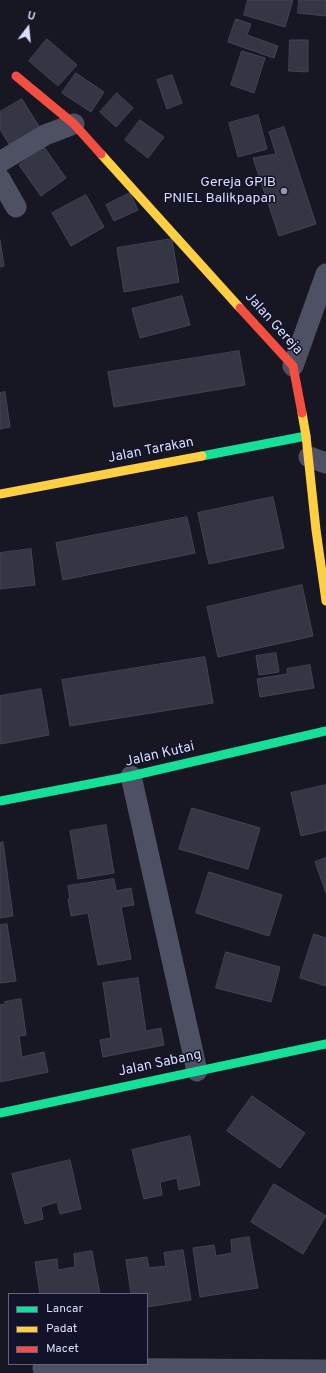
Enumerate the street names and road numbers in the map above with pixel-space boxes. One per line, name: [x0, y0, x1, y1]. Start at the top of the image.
street label: Jalan Gereja: [241, 289, 305, 359]
street label: Jalan Tarakan: [107, 434, 195, 468]
street label: Jalan Kutai: [124, 739, 196, 771]
street label: Jalan Sabang: [117, 1047, 203, 1081]

